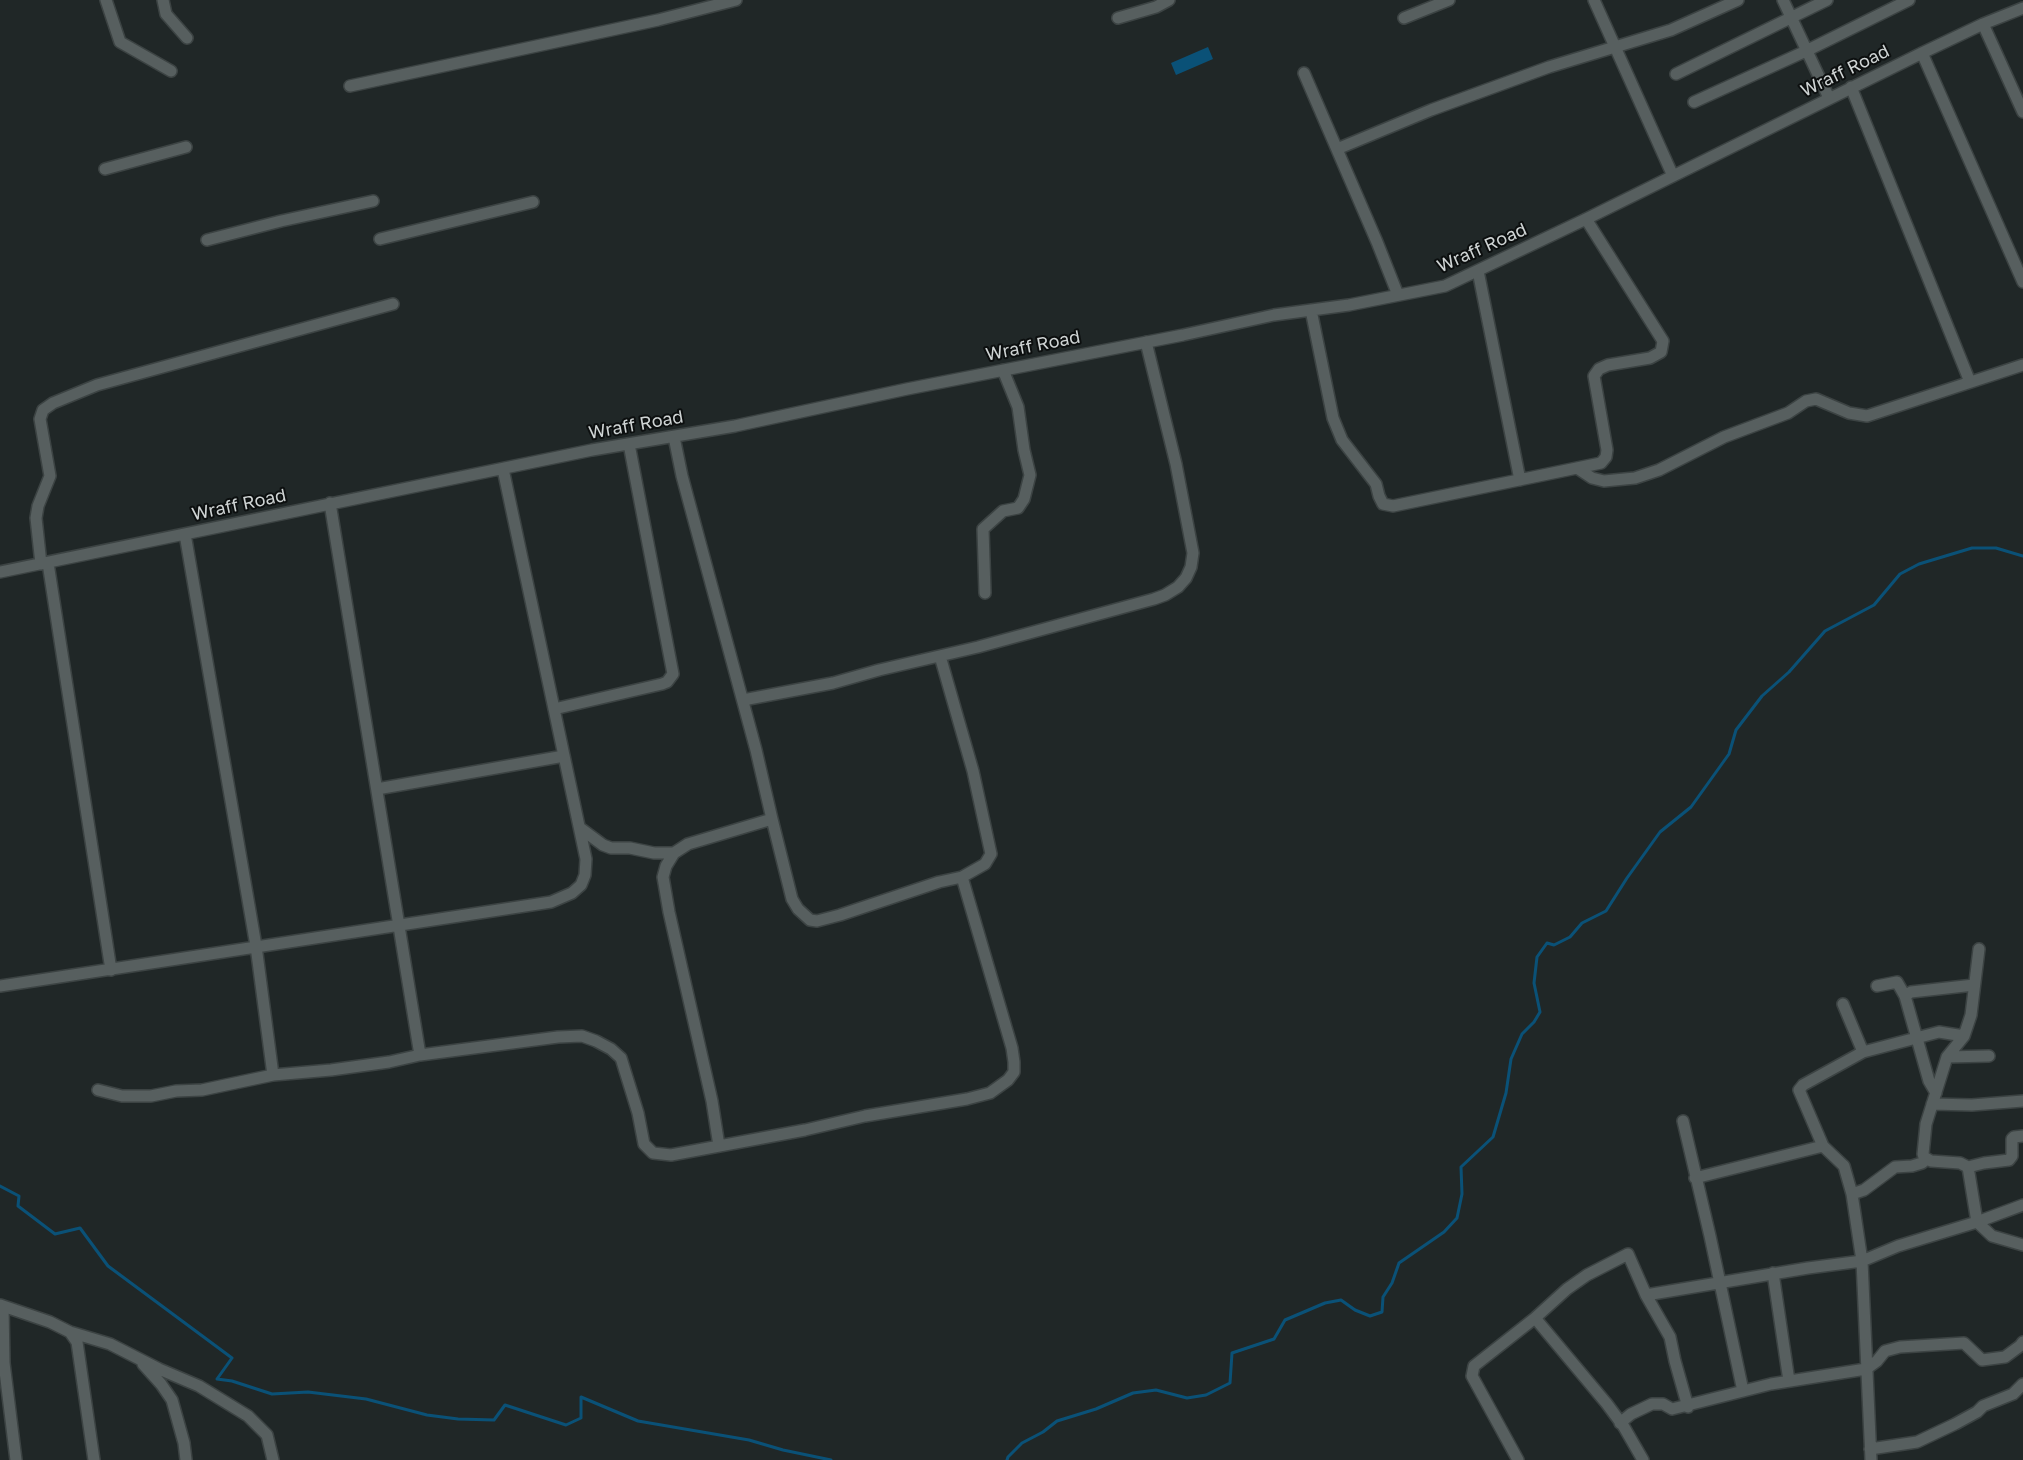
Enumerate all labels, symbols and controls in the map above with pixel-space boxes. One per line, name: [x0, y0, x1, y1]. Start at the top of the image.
street label: Wraff Road: [1797, 40, 1893, 102]
street label: Wraff Road: [1434, 219, 1530, 277]
street label: Wraff Road: [984, 326, 1082, 366]
street label: Wraff Road: [587, 406, 685, 444]
street label: Wraff Road: [190, 484, 288, 526]

